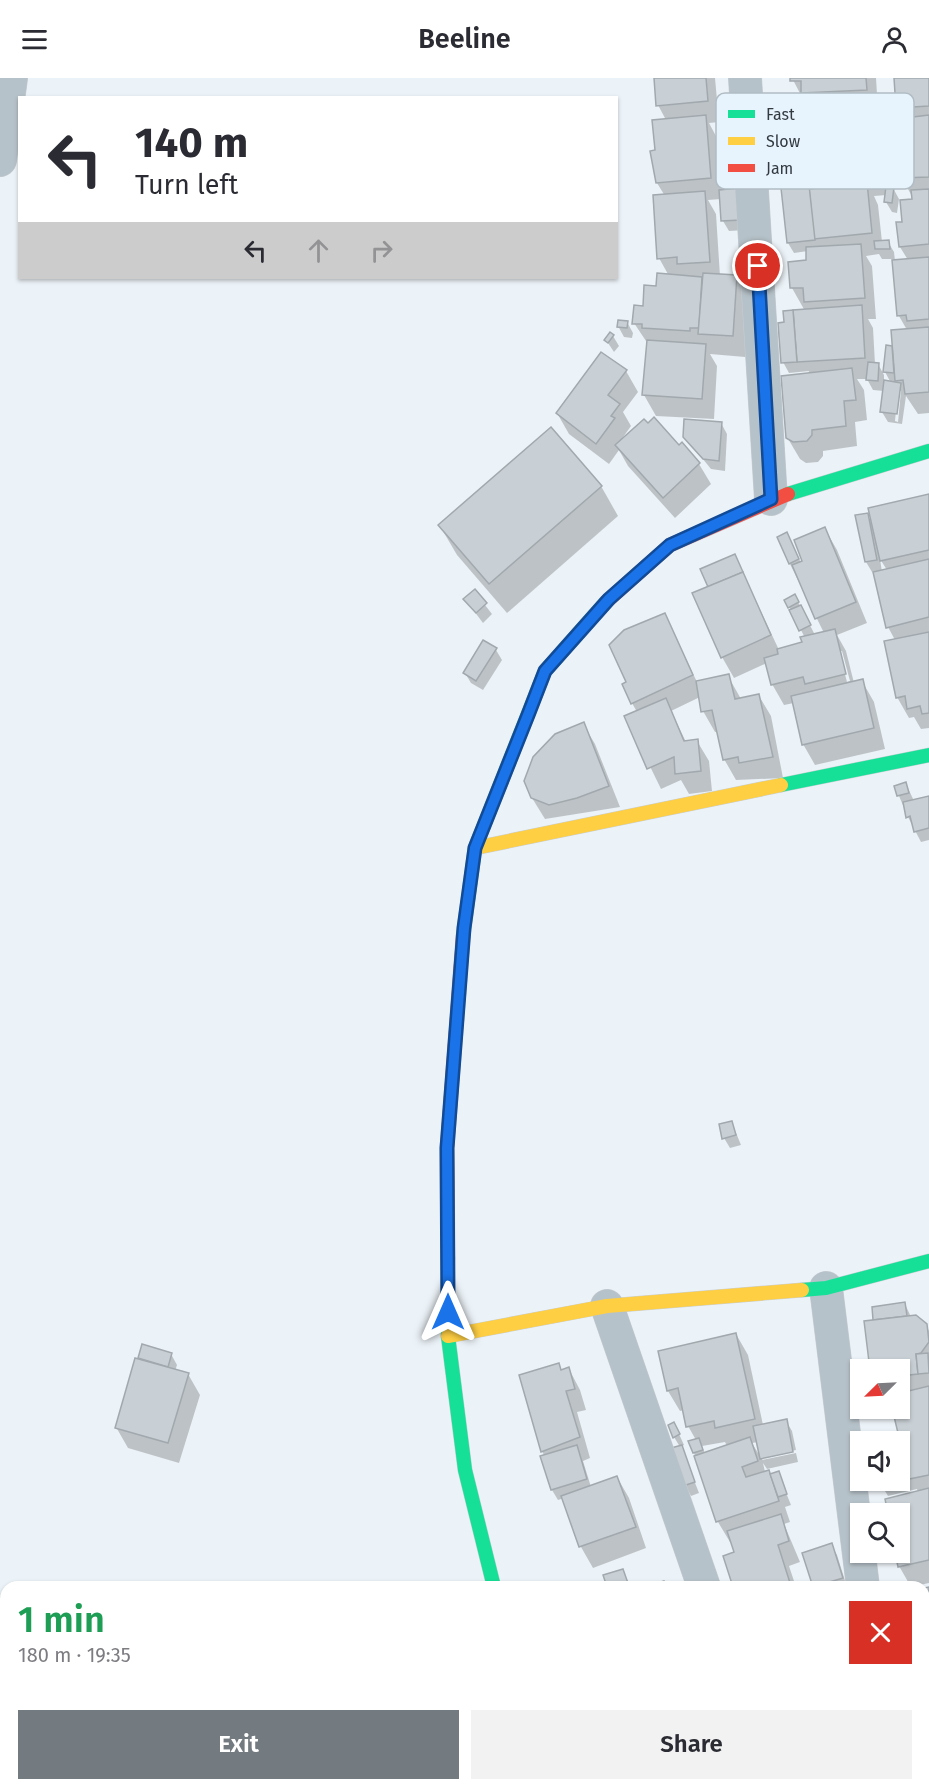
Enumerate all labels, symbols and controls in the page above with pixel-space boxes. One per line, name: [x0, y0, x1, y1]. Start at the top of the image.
icon: menu: [18, 23, 51, 56]
text: Beeline: [418, 23, 511, 55]
icon: person: [878, 23, 911, 56]
legend: [716, 93, 914, 189]
text: Fast: [766, 105, 795, 124]
text: 140 m: [135, 118, 248, 168]
icon: left: [36, 120, 114, 198]
text: Slow: [766, 132, 801, 151]
text: Jam: [766, 159, 793, 178]
text: Turn left: [135, 169, 238, 201]
icon: left: [239, 234, 272, 267]
icon: ahead: [302, 234, 335, 267]
icon: right: [365, 234, 398, 267]
pin: [732, 240, 783, 291]
icon: arrive: [741, 249, 774, 282]
position arrow: [416, 1280, 480, 1344]
north arrow: [850, 1359, 910, 1419]
map controls: [850, 1359, 910, 1563]
button: sound: [850, 1431, 910, 1491]
button: search: [850, 1503, 910, 1563]
text: 1 min: [18, 1598, 105, 1642]
button: close: [849, 1601, 912, 1664]
text: 180 m · 19:35: [18, 1643, 131, 1667]
button: Exit: [18, 1710, 459, 1779]
button: Share: [471, 1710, 912, 1779]

